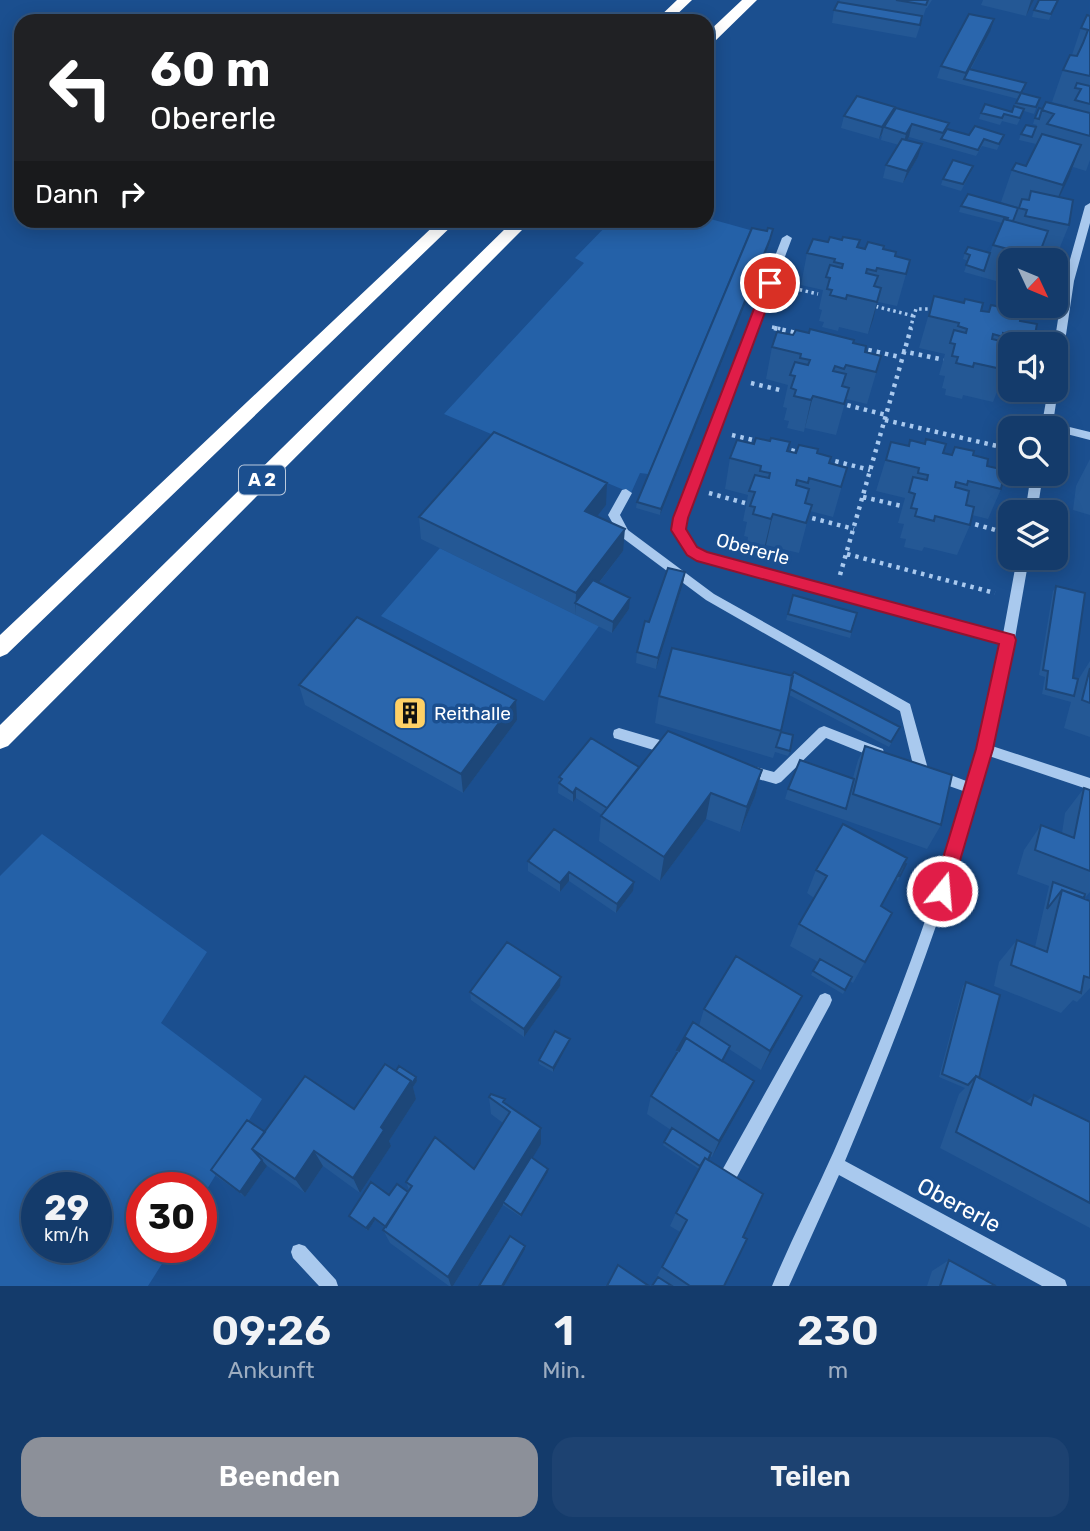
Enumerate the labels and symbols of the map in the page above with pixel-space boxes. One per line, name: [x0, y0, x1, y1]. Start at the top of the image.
north arrow: [998, 248, 1068, 318]
pin: [740, 253, 800, 313]
road number: A 2: [239, 466, 285, 494]
street label: Obererle: [714, 528, 792, 570]
building icon: Reithalle: [391, 694, 429, 732]
place label: Reithalle: [434, 702, 511, 725]
position arrow: [905, 854, 979, 928]
street label: Obererle: [912, 1171, 1006, 1239]
speed limit sign: 30: [126, 1172, 217, 1263]

